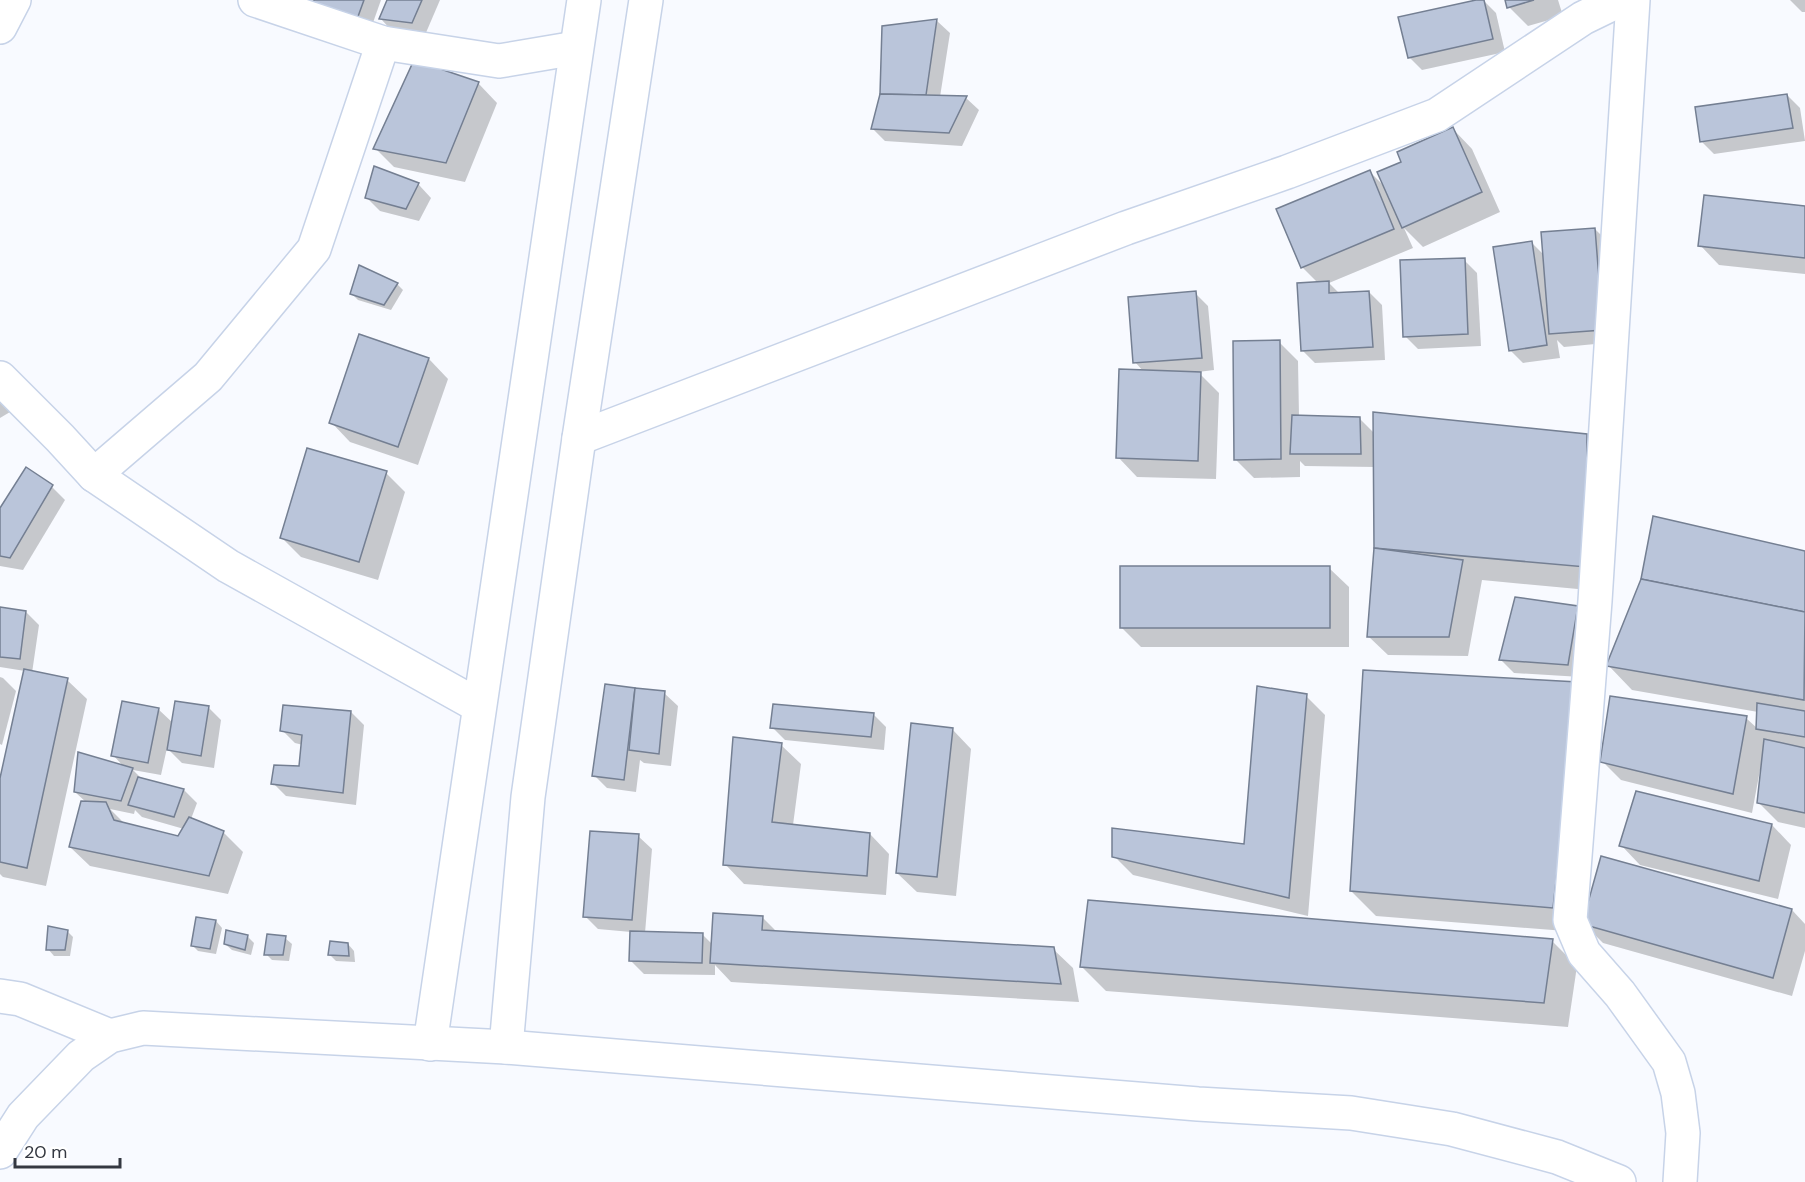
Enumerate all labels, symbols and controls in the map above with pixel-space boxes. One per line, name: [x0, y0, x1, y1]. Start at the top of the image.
scale bar: [15, 1131, 120, 1169]
text: 20 m: [24, 1140, 67, 1164]

